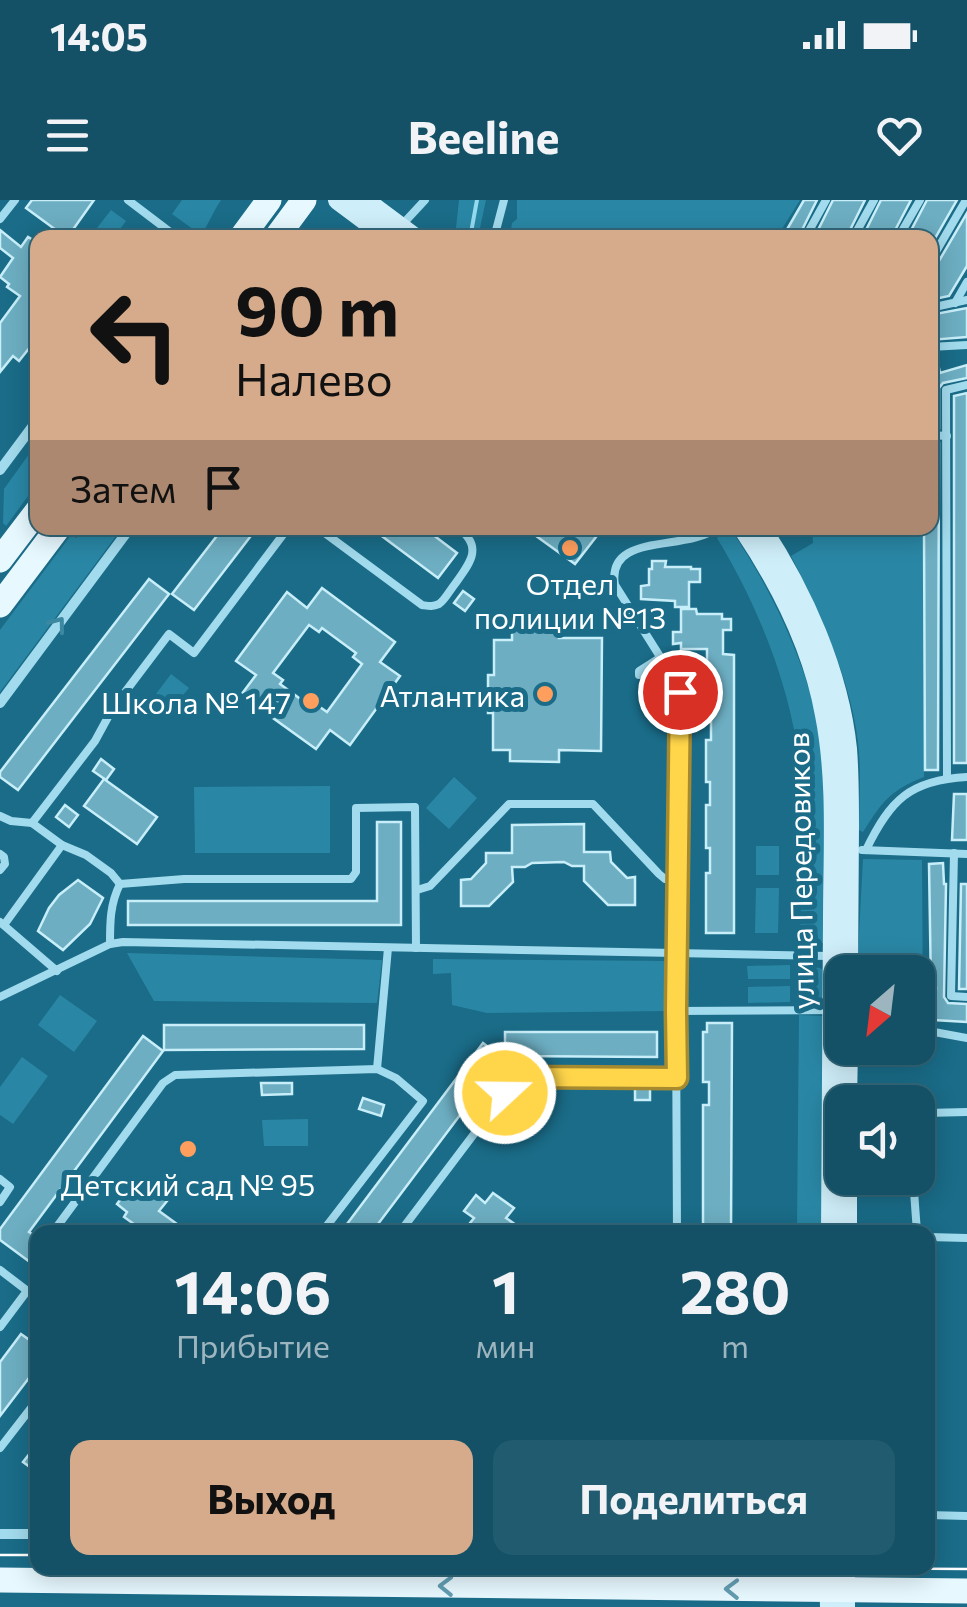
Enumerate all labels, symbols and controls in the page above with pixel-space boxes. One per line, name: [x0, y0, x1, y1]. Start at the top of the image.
text: 14:05: [50, 12, 148, 59]
icon: menu: [40, 108, 95, 163]
text: Beeline: [408, 108, 559, 163]
icon: heart: [872, 108, 927, 163]
text: 90 m: [235, 265, 399, 350]
icon: left: [70, 270, 200, 400]
text: Налево: [235, 350, 393, 405]
icon: arrive: [196, 460, 251, 515]
text: Затем: [70, 464, 176, 511]
marker: Отдел полиции №13: [559, 537, 581, 559]
place label: Отдел полиции №13: [474, 564, 666, 635]
one-way arrow: [47, 617, 64, 635]
pin: [638, 650, 723, 735]
icon: arrive: [653, 665, 708, 720]
place label: Атлантика: [379, 676, 525, 713]
place label: Школа № 147: [101, 683, 291, 720]
marker: Атлантика: [534, 683, 556, 705]
marker: Школа № 147: [300, 690, 322, 712]
street label: улица Передовиков: [778, 732, 820, 1010]
north arrow: [825, 955, 935, 1065]
map controls: [825, 955, 935, 1195]
position arrow: [453, 1041, 557, 1145]
button: sound: [825, 1085, 935, 1195]
marker: Детский сад № 95: [177, 1138, 199, 1160]
place label: Детский сад № 95: [61, 1165, 315, 1202]
text: 14:06: [175, 1253, 331, 1326]
text: 1: [492, 1253, 519, 1326]
text: 280: [680, 1253, 790, 1326]
text: Прибытие: [176, 1325, 330, 1365]
text: мин: [476, 1325, 535, 1365]
text: m: [721, 1325, 749, 1365]
button: Выход: [70, 1440, 473, 1555]
button: Поделиться: [493, 1440, 895, 1555]
one-way arrow: [438, 1576, 454, 1597]
one-way arrow: [723, 1578, 738, 1600]

